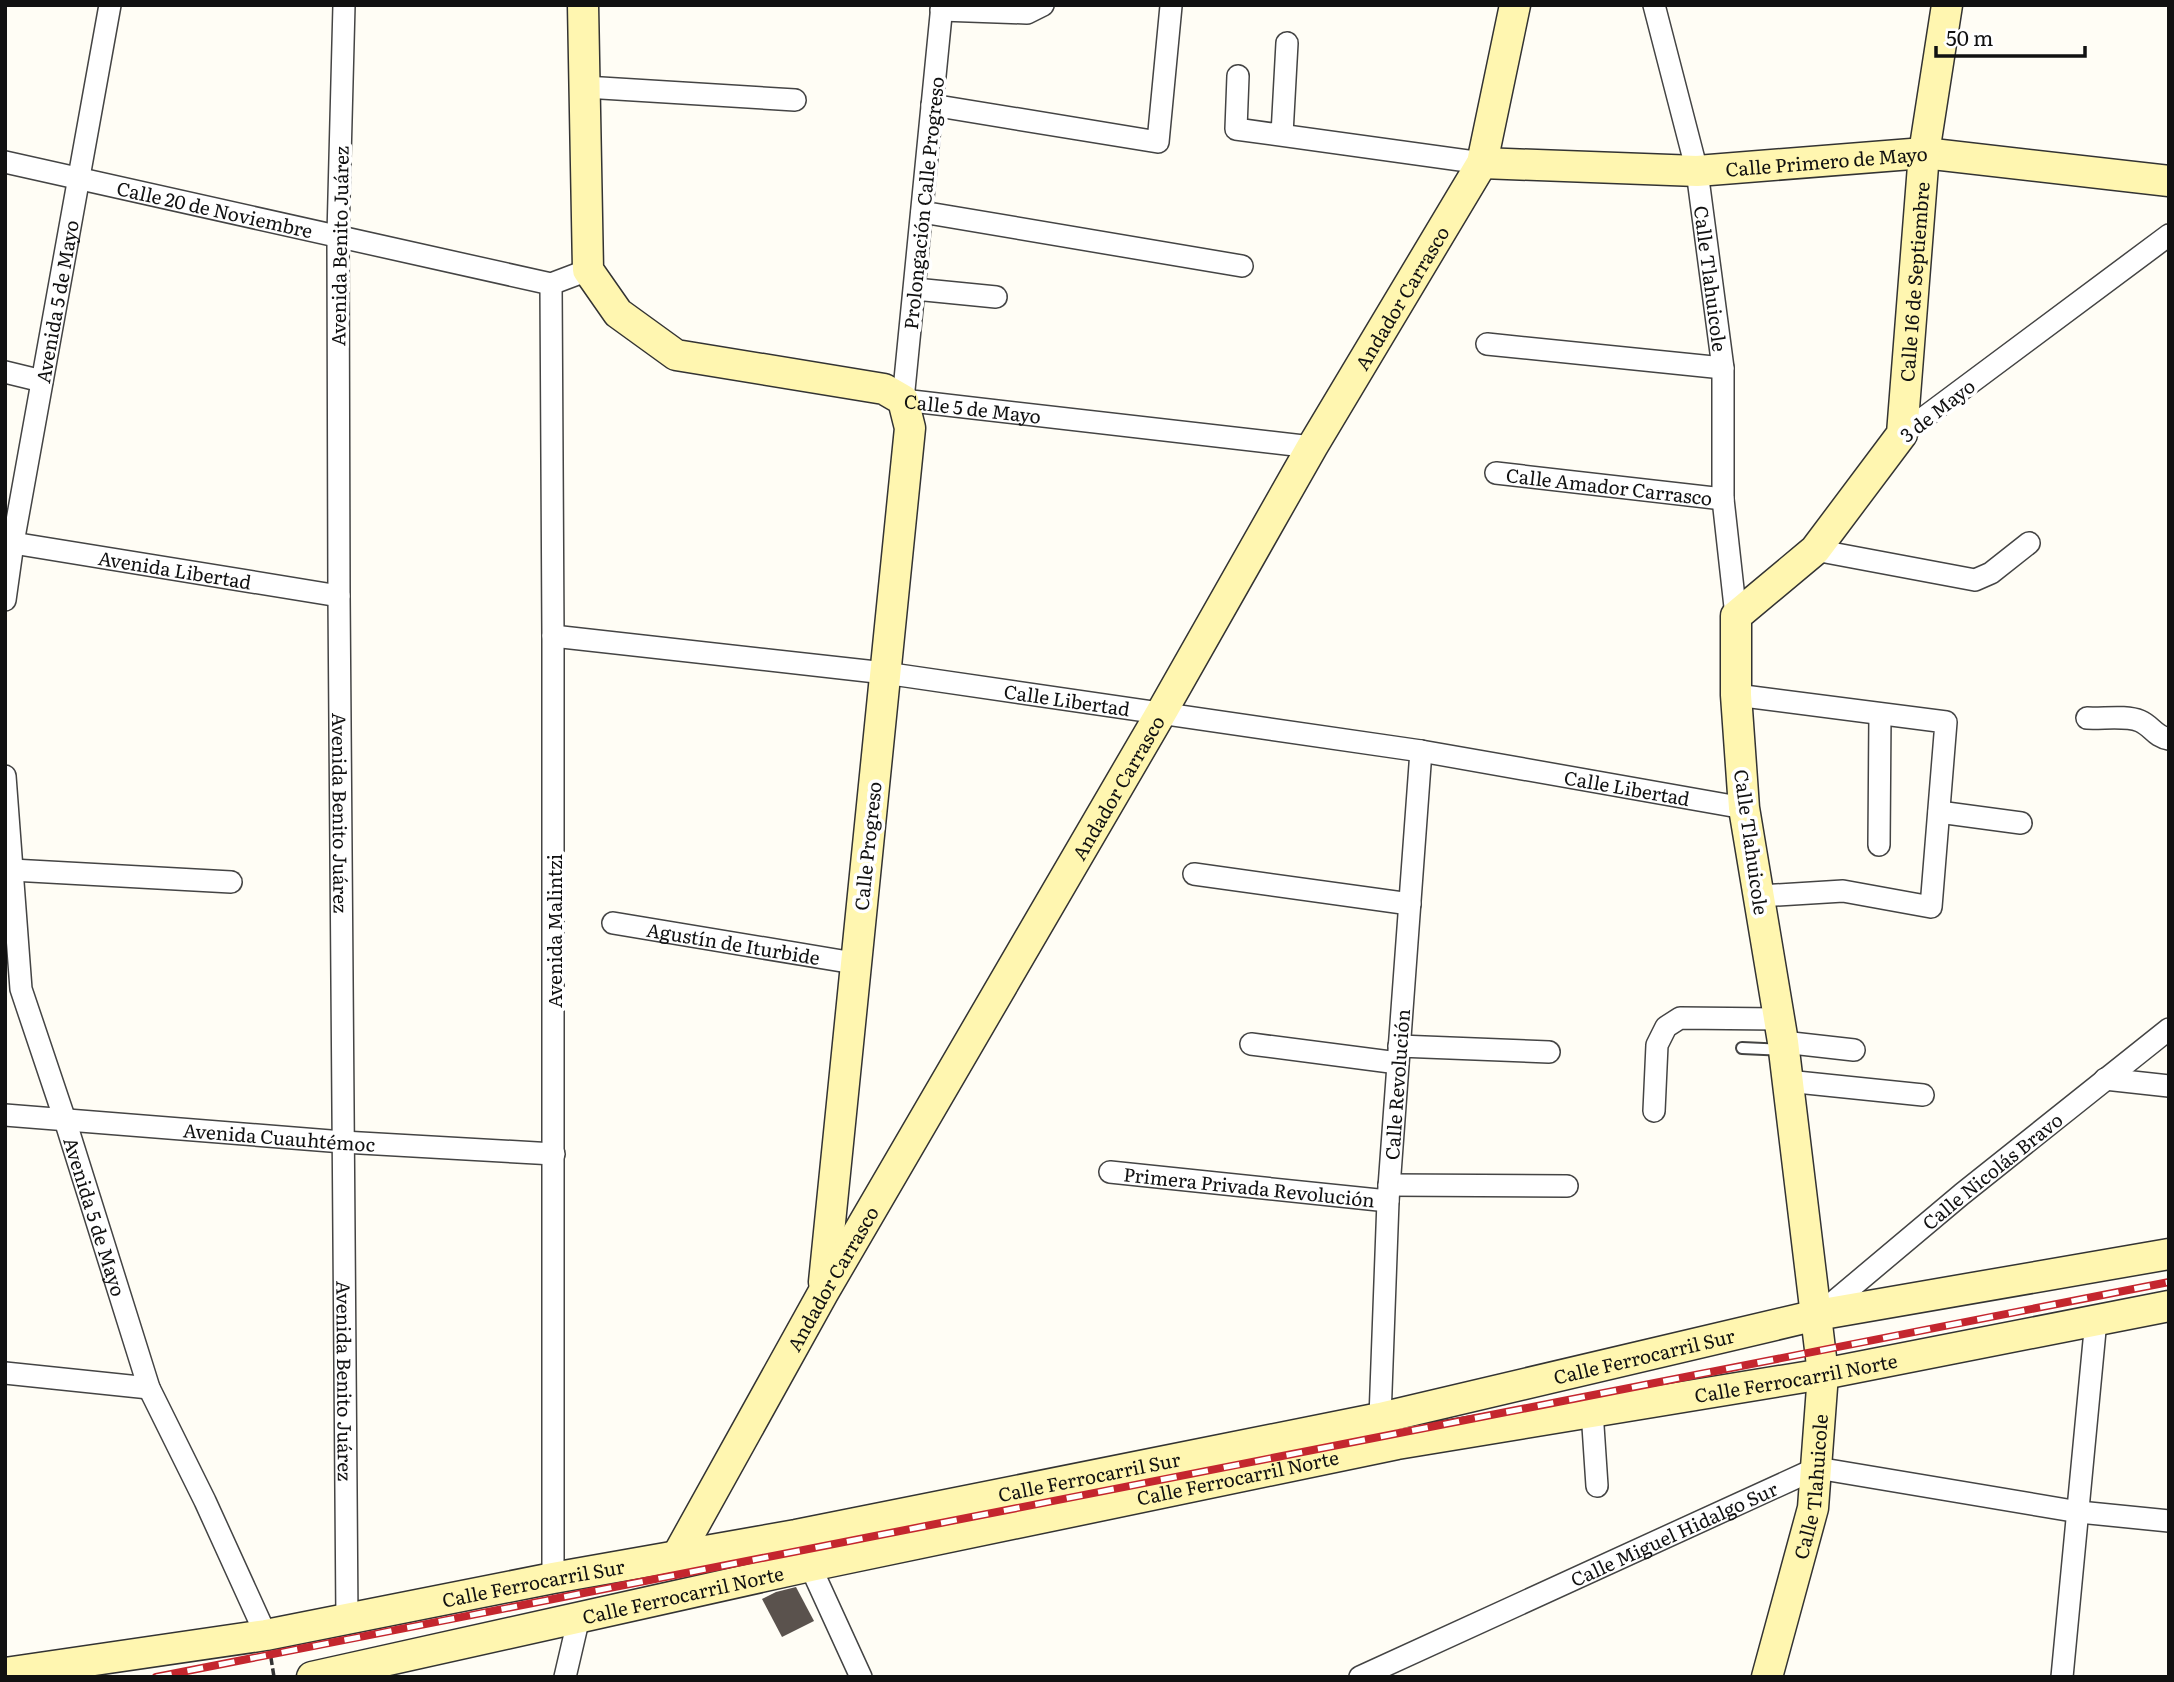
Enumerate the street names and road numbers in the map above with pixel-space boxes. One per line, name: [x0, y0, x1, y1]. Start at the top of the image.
street label: Prolongación Calle Progreso: [896, 75, 950, 331]
street label: Calle Primero de Mayo: [1724, 139, 1929, 183]
street label: Avenida Benito Juárez: [323, 146, 355, 346]
street label: Calle 20 de Noviembre: [114, 173, 316, 244]
street label: Calle 16 de Septiembre: [1892, 181, 1936, 383]
street label: Calle Tlahuicole: [1688, 204, 1735, 353]
street label: Avenida 5 de Mayo: [28, 218, 85, 385]
street label: Andador Carrasco: [1347, 220, 1455, 375]
street label: 3 de Mayo: [1893, 372, 1981, 448]
street label: Calle 5 de Mayo: [903, 386, 1043, 430]
street label: Calle Amador Carrasco: [1505, 460, 1714, 512]
street label: Avenida Libertad: [96, 543, 254, 596]
street label: Calle Libertad: [1002, 676, 1132, 723]
street label: Andador Carrasco: [1064, 710, 1171, 865]
street label: Avenida Benito Juárez: [326, 713, 355, 913]
street label: Calle Libertad: [1562, 763, 1693, 812]
street label: Calle Tlahuicole: [1728, 767, 1776, 917]
street label: Calle Progreso: [846, 780, 888, 912]
street label: Avenida Malintzi: [540, 854, 568, 1008]
street label: Agustín de Iturbide: [645, 915, 822, 971]
street label: Calle Revolución: [1377, 1008, 1416, 1161]
street label: Calle Nicolás Bravo: [1916, 1105, 2068, 1236]
street label: Avenida Cuauhtémoc: [182, 1115, 376, 1158]
street label: Avenida 5 de Mayo: [57, 1133, 133, 1300]
street label: Primera Privada Revolución: [1122, 1159, 1376, 1214]
street label: Andador Carrasco: [779, 1201, 885, 1356]
street label: Avenida Benito Juárez: [330, 1281, 360, 1481]
street label: Calle Ferrocarril Sur: [1551, 1321, 1737, 1391]
street label: Calle Ferrocarril Norte: [1692, 1346, 1900, 1409]
street label: Calle Tlahuicole: [1786, 1413, 1834, 1562]
street label: Calle Ferrocarril Norte: [1134, 1442, 1341, 1512]
street label: Calle Ferrocarril Sur: [995, 1444, 1183, 1508]
street label: Calle Miguel Hidalgo Sur: [1566, 1474, 1782, 1593]
street label: Calle Ferrocarril Sur: [439, 1552, 627, 1614]
street label: Calle Ferrocarril Norte: [580, 1558, 786, 1630]

